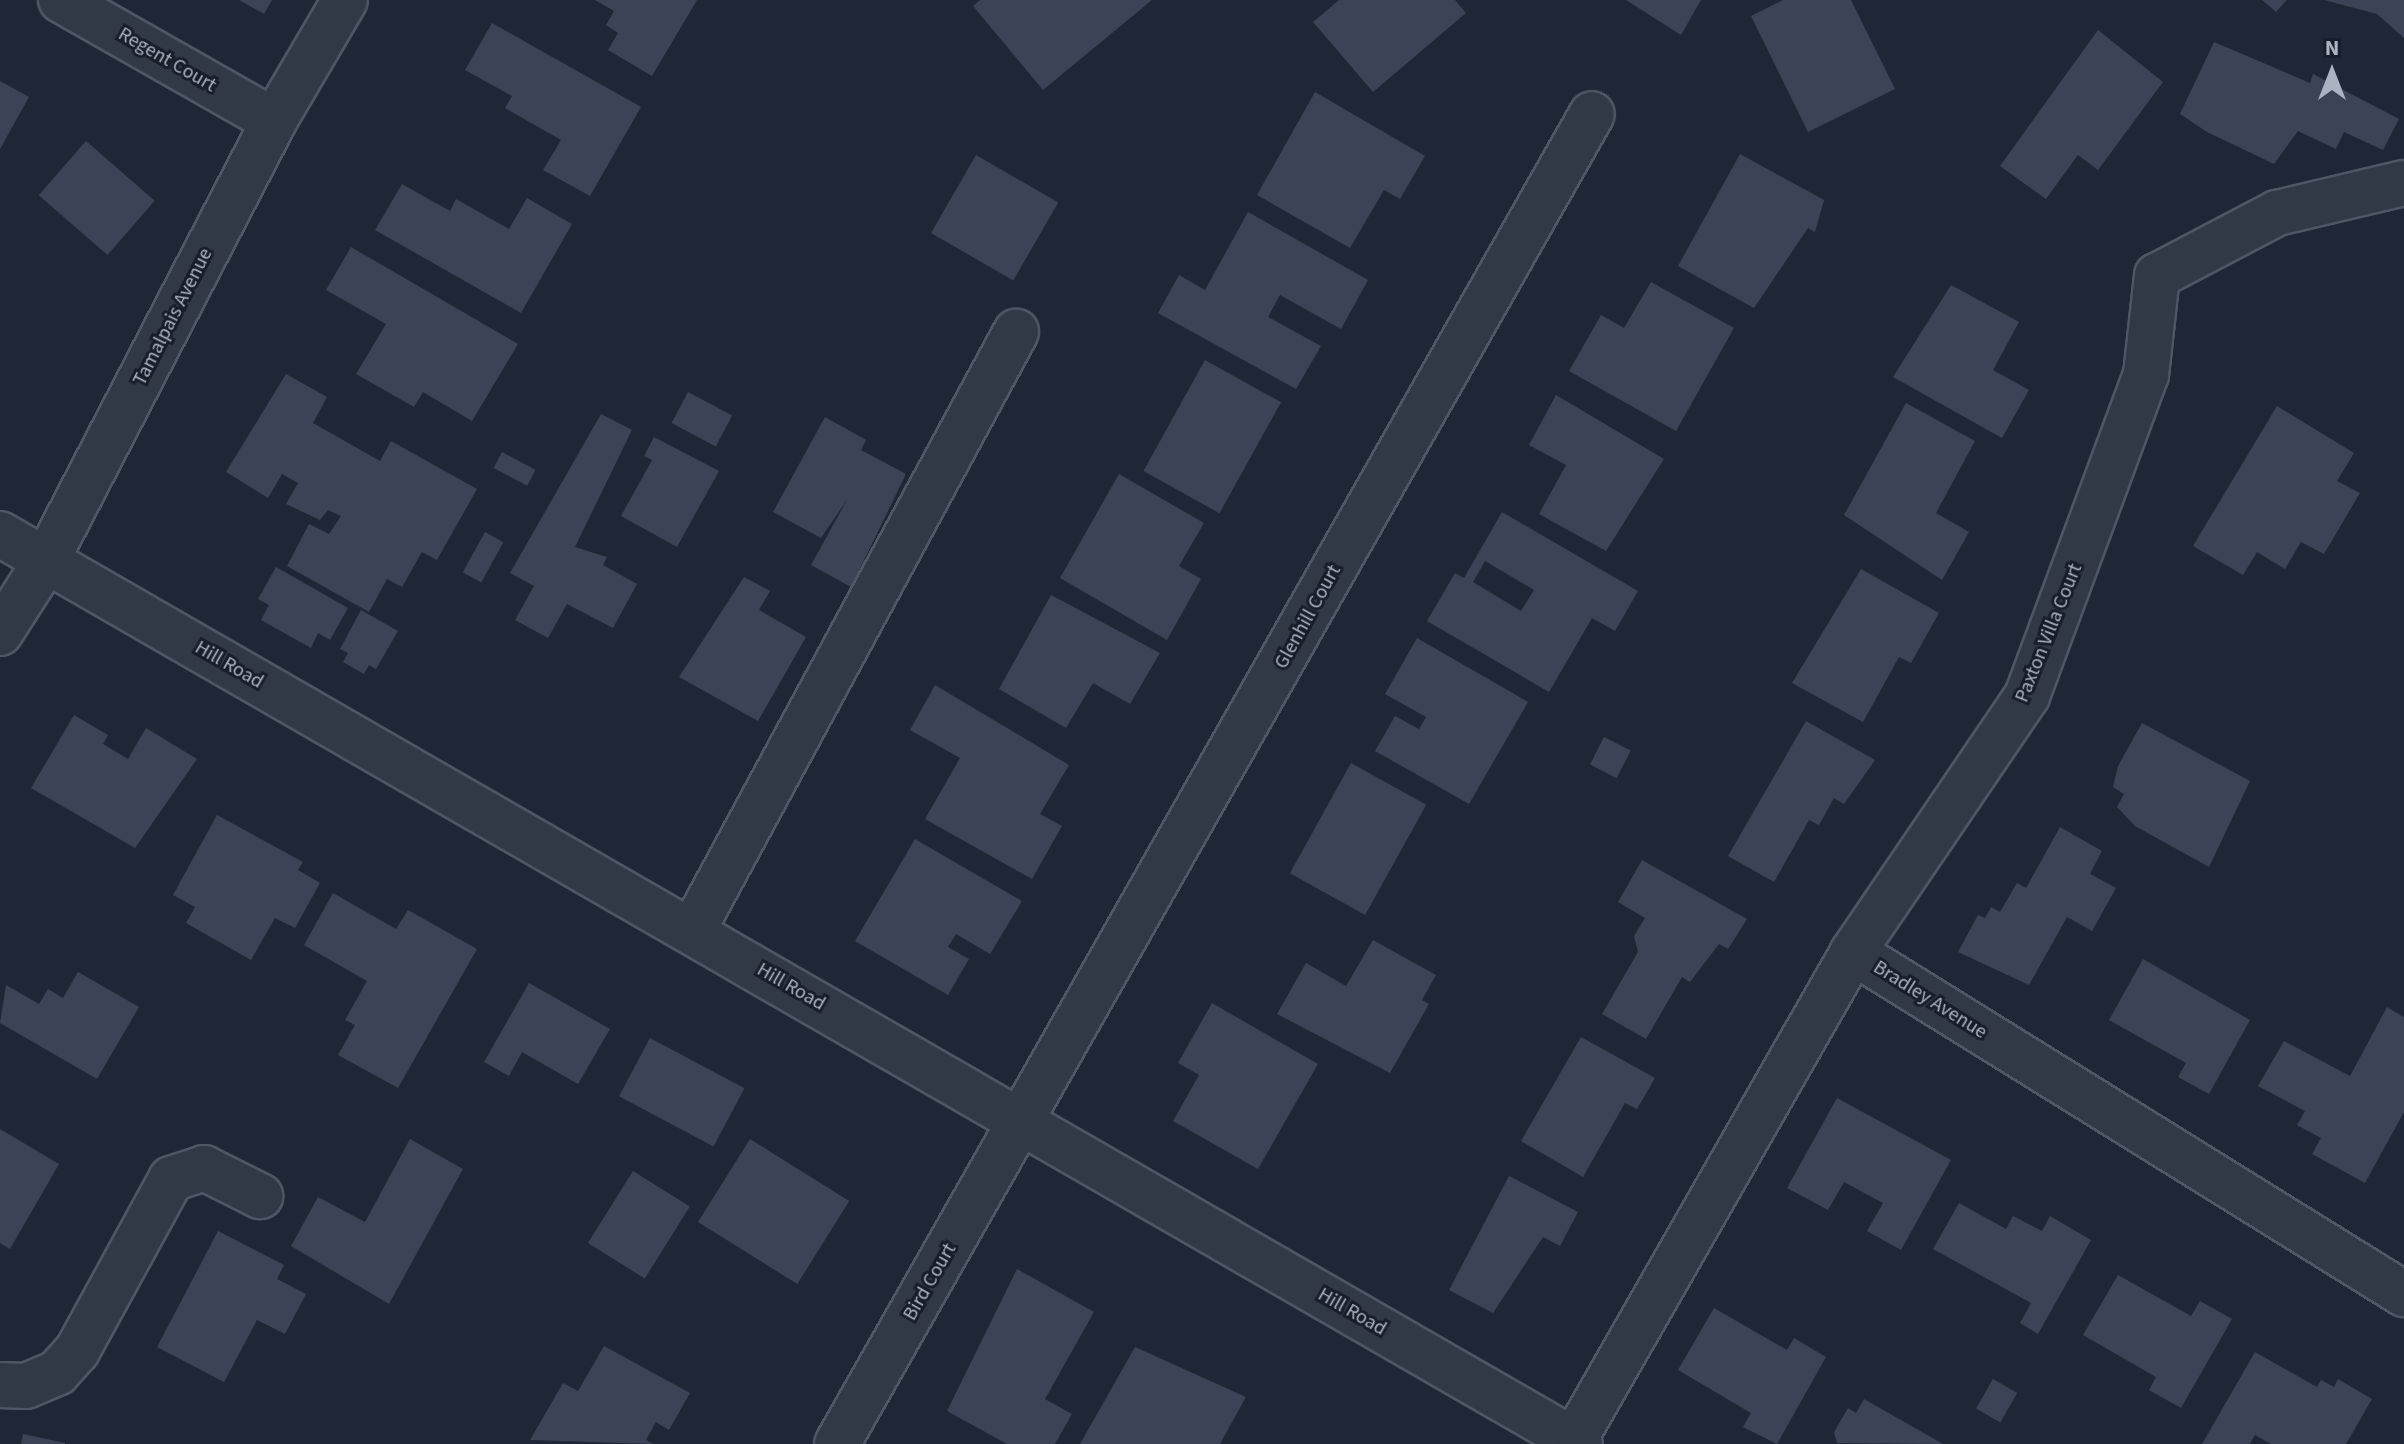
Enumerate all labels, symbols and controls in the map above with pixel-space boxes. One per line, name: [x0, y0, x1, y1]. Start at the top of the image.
street label: Regent Court: [114, 22, 220, 98]
north arrow: [2292, 32, 2372, 112]
text: N: [2325, 32, 2339, 64]
street label: Tamalpais Avenue: [128, 244, 218, 390]
street label: Paxton Villa Court: [2010, 560, 2088, 706]
street label: Glenhill Court: [1270, 561, 1346, 673]
street label: Hill Road: [190, 636, 268, 694]
street label: Bradley Avenue: [1869, 956, 1991, 1044]
street label: Hill Road: [752, 958, 830, 1016]
street label: Bird Court: [898, 1239, 962, 1325]
street label: Hill Road: [1313, 1283, 1391, 1341]

